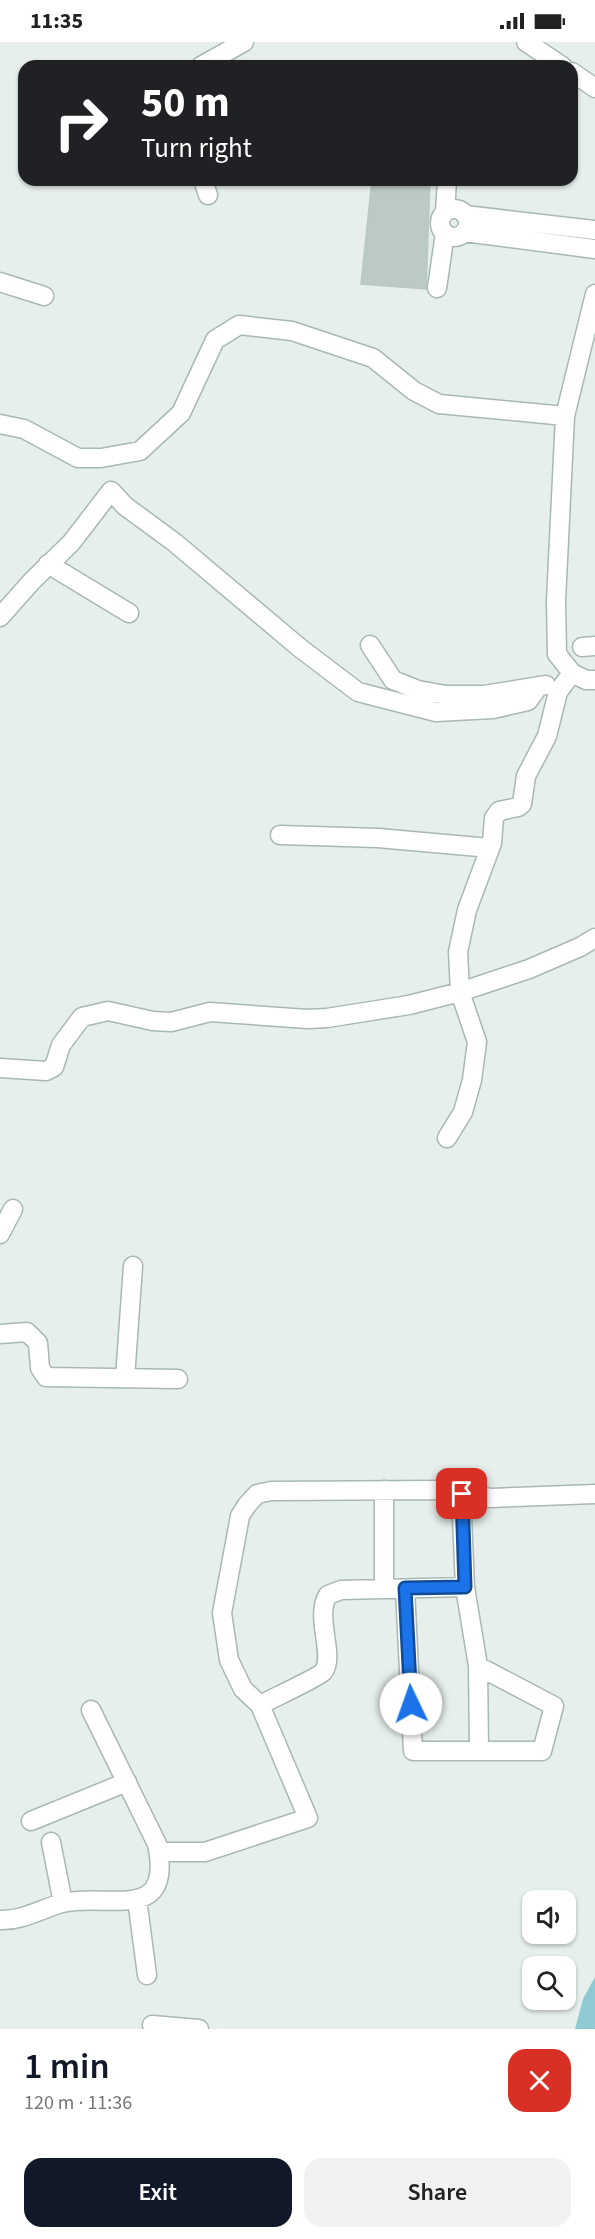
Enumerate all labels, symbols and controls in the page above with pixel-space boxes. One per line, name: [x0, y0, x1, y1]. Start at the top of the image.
text: 11:35: [30, 5, 83, 37]
text: 50 m: [141, 73, 230, 133]
icon: right: [42, 84, 120, 162]
text: Turn right: [141, 129, 252, 168]
pin: [436, 1468, 487, 1519]
icon: arrive: [445, 1477, 478, 1510]
position arrow: [379, 1672, 443, 1736]
map controls: [522, 1890, 576, 2010]
button: sound: [522, 1890, 576, 1944]
button: search: [522, 1956, 576, 2010]
text: 1 min: [24, 2041, 110, 2092]
button: close: [508, 2049, 571, 2112]
text: 120 m · 11:36: [24, 2089, 132, 2117]
button: Exit: [24, 2158, 292, 2227]
button: Share: [304, 2158, 571, 2227]

